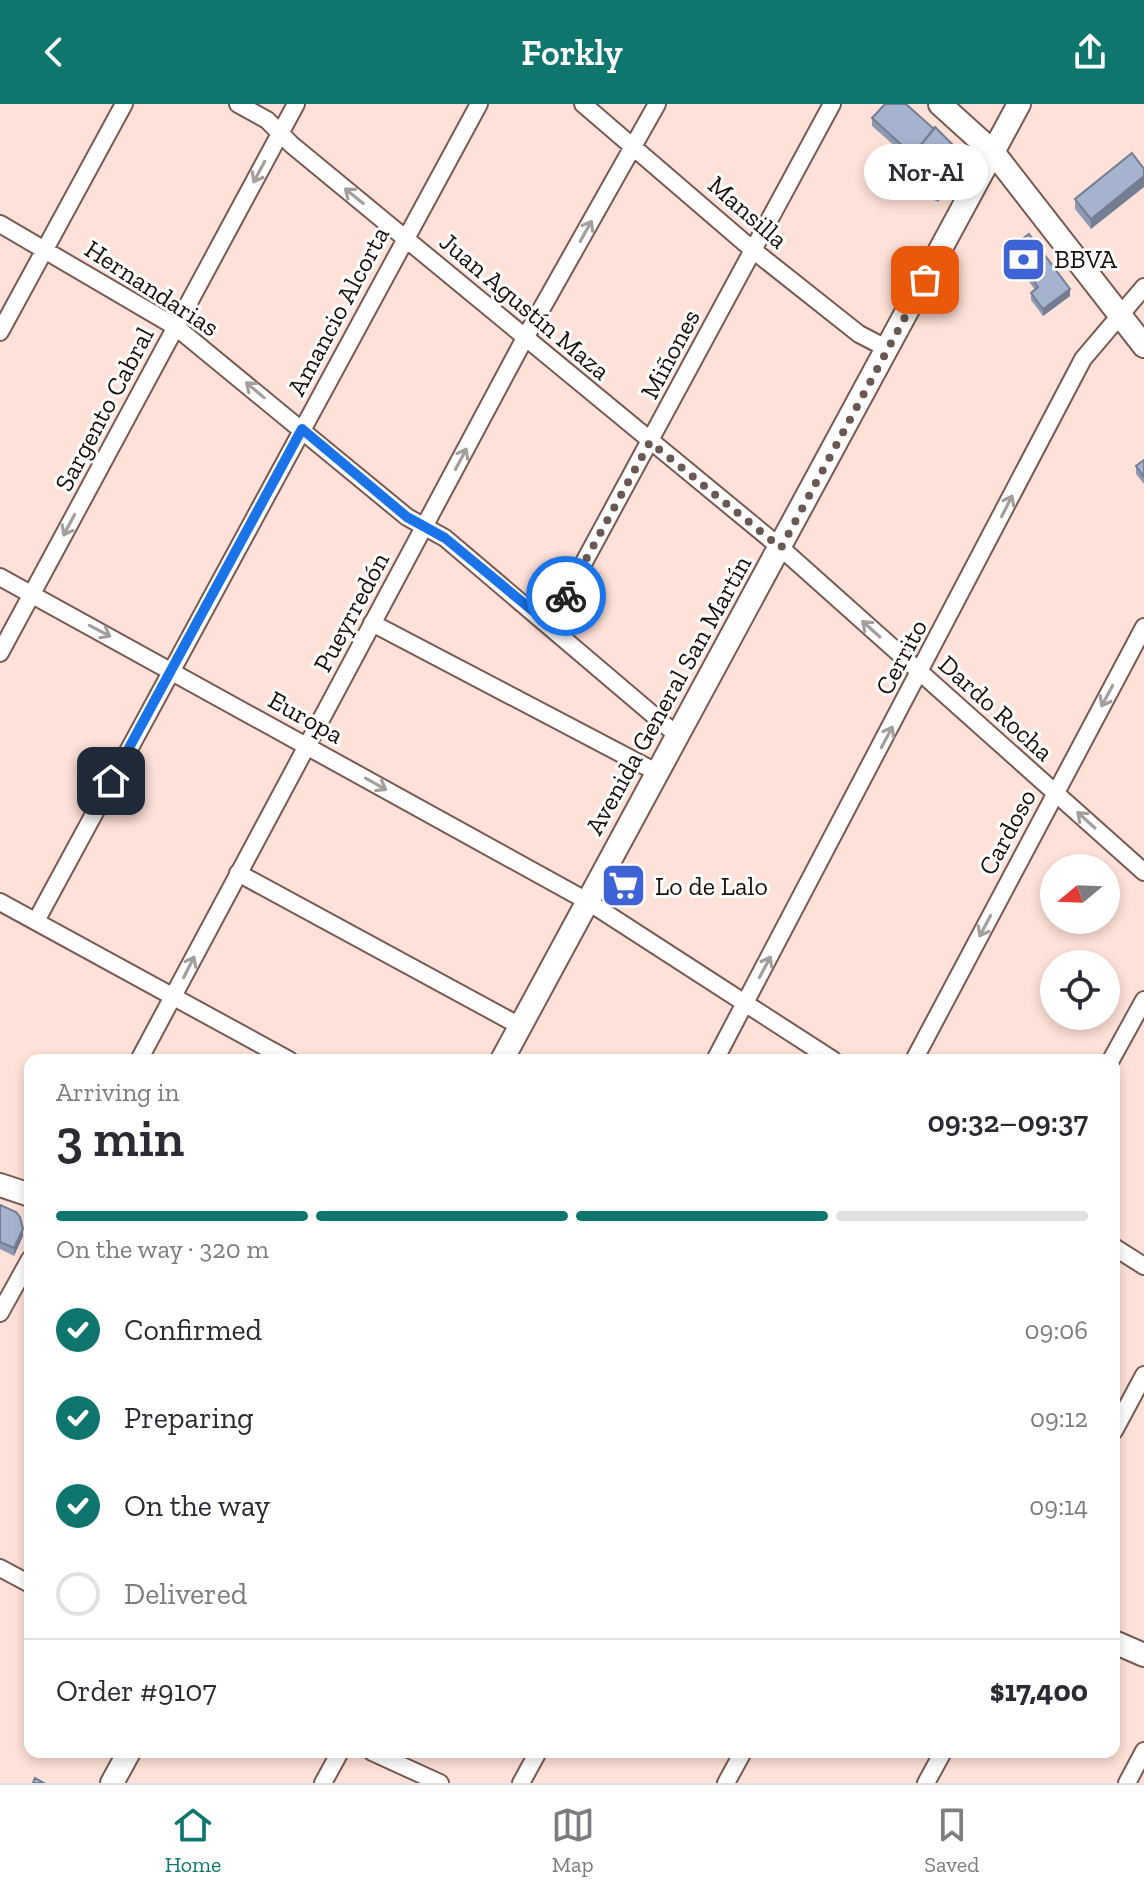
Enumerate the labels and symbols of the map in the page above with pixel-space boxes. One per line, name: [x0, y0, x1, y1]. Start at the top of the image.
callout: Nor-Al: [863, 144, 987, 200]
one-way arrow: [250, 160, 266, 184]
street label: Mansilla: [702, 169, 795, 256]
one-way arrow: [344, 187, 365, 204]
one-way arrow: [579, 219, 594, 243]
street label: Amancio Alcorta: [280, 221, 396, 401]
street label: Juan Agustín Maza: [433, 225, 617, 387]
street label: Hernandarias: [79, 233, 225, 343]
bank icon: BBVA: [999, 235, 1047, 283]
place label: BBVA: [1054, 243, 1118, 275]
pin: [891, 246, 959, 314]
street label: Miñones: [633, 304, 707, 404]
street label: Sargento Cabral: [47, 321, 161, 497]
one-way arrow: [245, 381, 266, 399]
one-way arrow: [453, 447, 469, 471]
one-way arrow: [999, 495, 1015, 518]
one-way arrow: [61, 512, 76, 536]
street label: Pueyrredón: [306, 547, 396, 677]
street label: Avenida General San Martín: [578, 550, 758, 840]
courier: [526, 556, 606, 636]
street label: Cerrito: [868, 614, 934, 700]
one-way arrow: [861, 620, 881, 638]
one-way arrow: [88, 623, 111, 639]
street label: Dardo Rocha: [932, 648, 1060, 768]
street label: Europa: [263, 683, 350, 751]
one-way arrow: [1099, 684, 1115, 707]
one-way arrow: [879, 725, 895, 749]
pin: [77, 747, 145, 815]
one-way arrow: [364, 777, 387, 793]
street label: Cardoso: [971, 784, 1043, 880]
one-way arrow: [1076, 811, 1096, 829]
north arrow: [1040, 854, 1120, 934]
supermarket icon: Lo de Lalo: [600, 862, 648, 910]
place label: Lo de Lalo: [655, 870, 768, 902]
one-way arrow: [977, 913, 992, 937]
one-way arrow: [182, 955, 197, 979]
one-way arrow: [758, 955, 774, 979]

